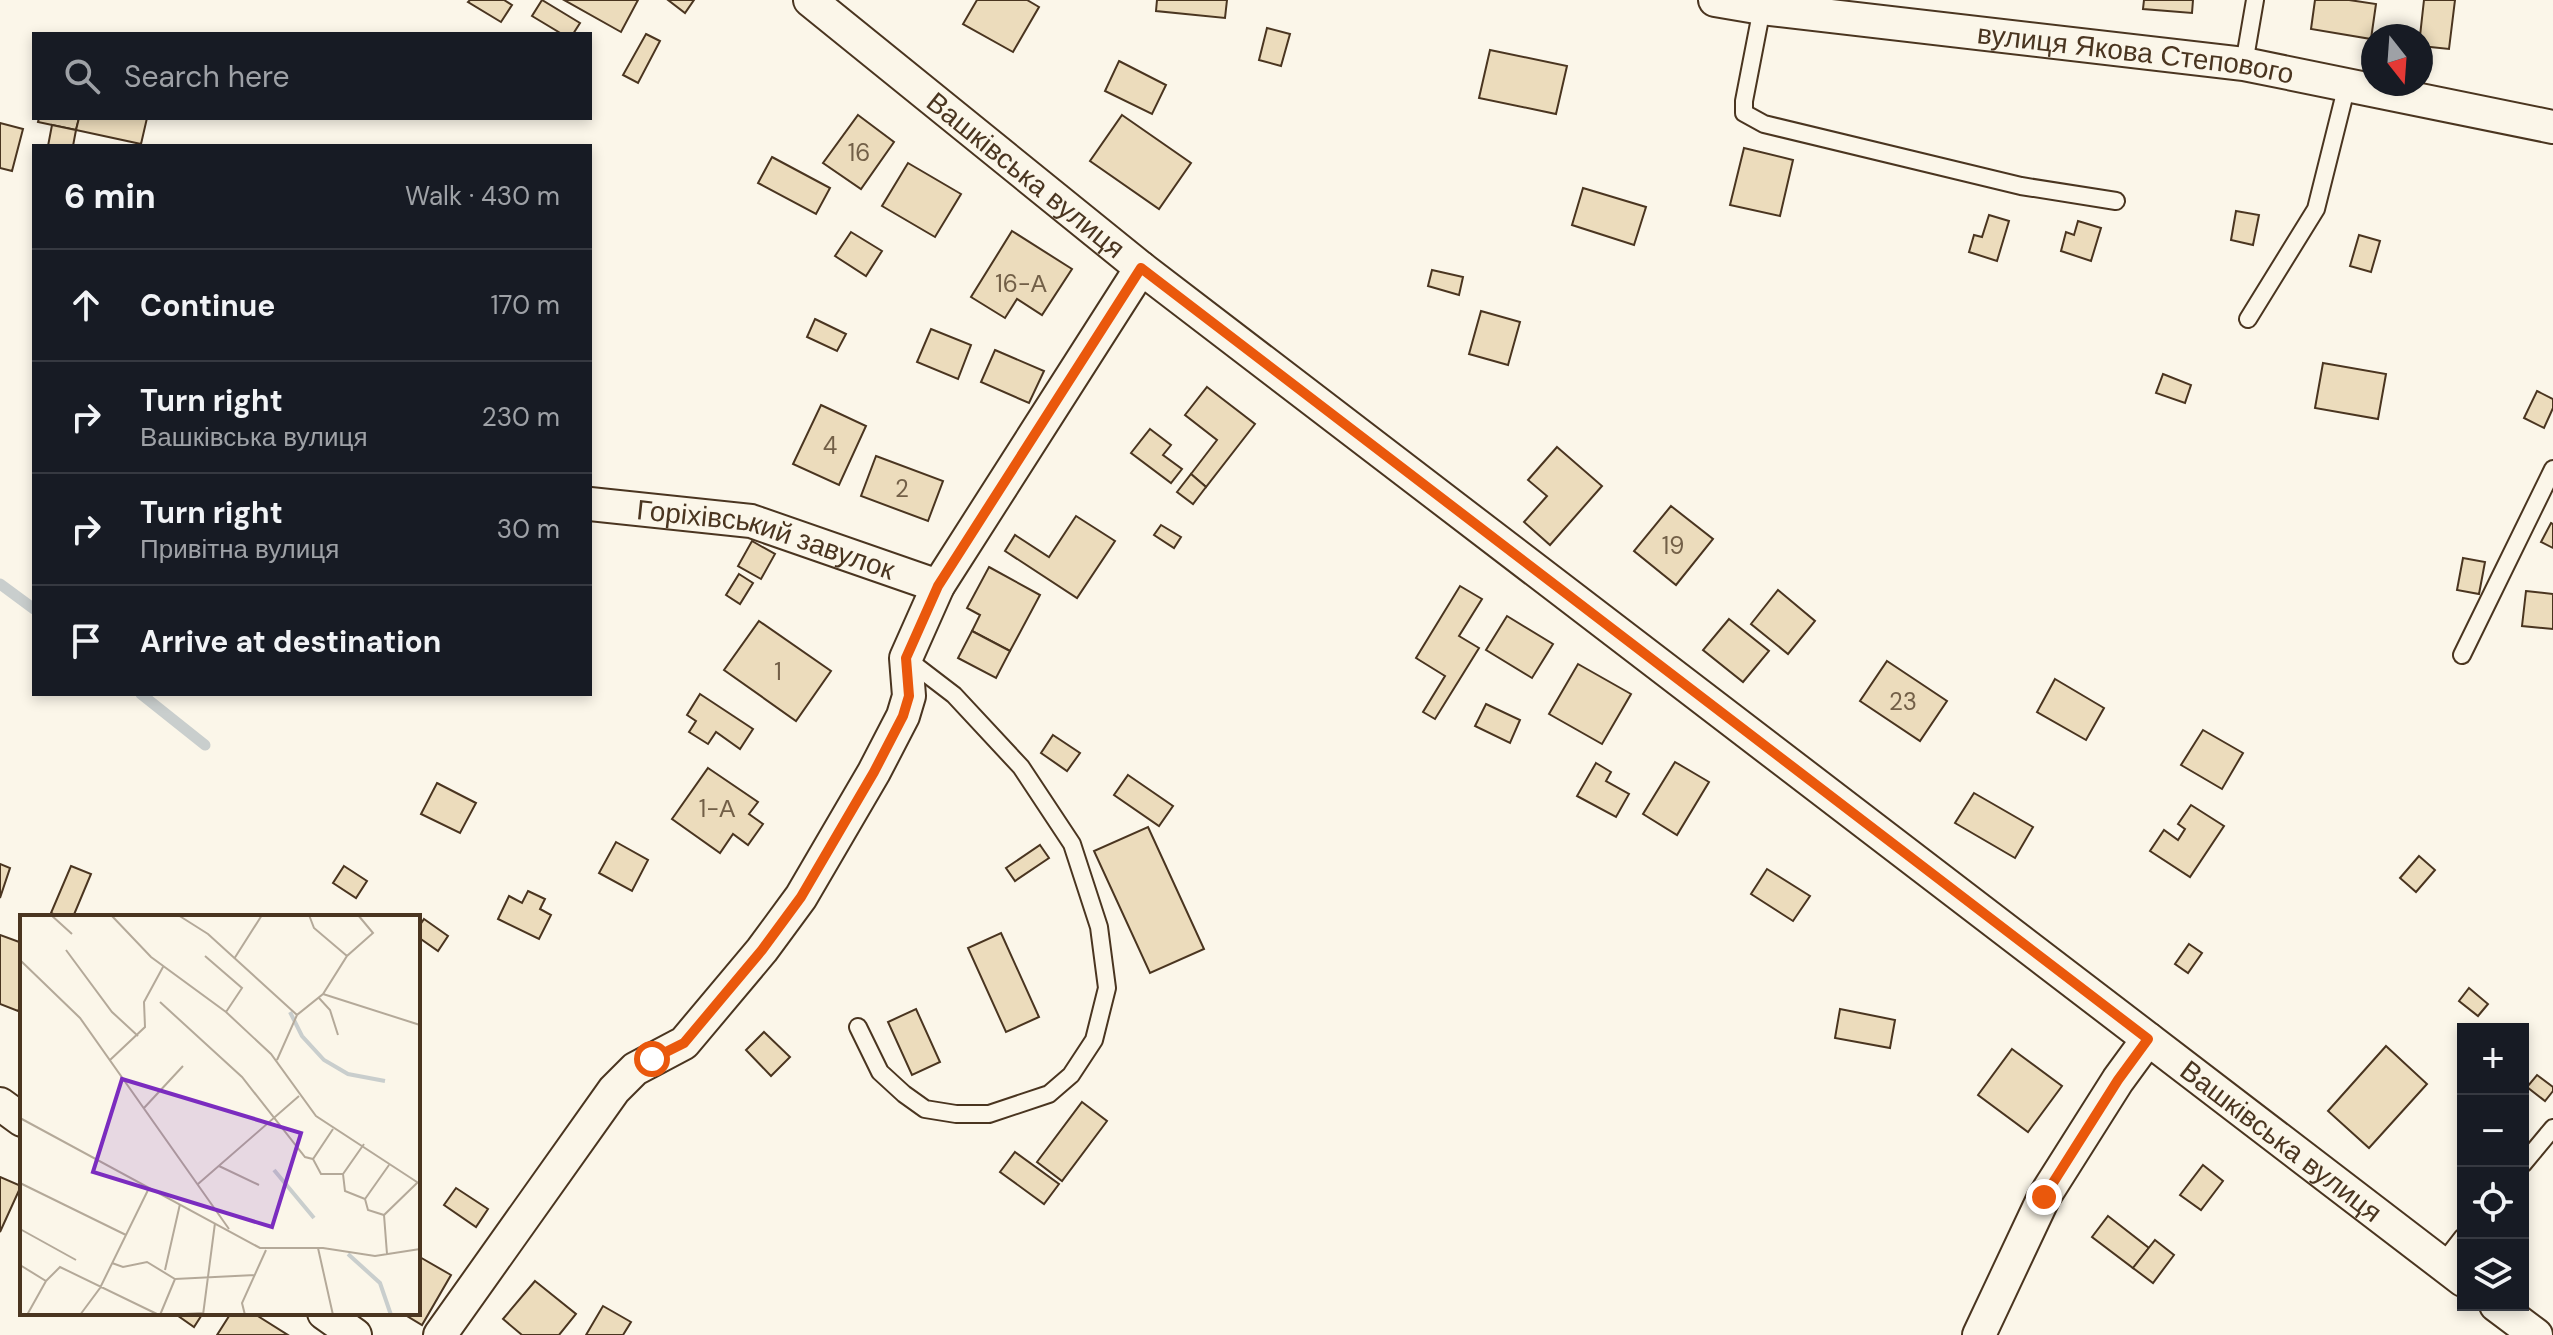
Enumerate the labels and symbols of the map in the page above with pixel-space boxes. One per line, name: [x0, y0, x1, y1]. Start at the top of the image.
street label: вулиця Якова Степового: [1975, 15, 2297, 92]
north arrow: [2361, 24, 2433, 96]
street label: Вашківська вулиця: [919, 83, 1133, 266]
house number: 16: [848, 137, 870, 168]
house number: 16-А: [995, 268, 1047, 299]
house number: 4: [823, 430, 837, 461]
house number: 2: [895, 473, 909, 504]
street label: Горіхівський завулок: [635, 491, 900, 588]
house number: 19: [1662, 530, 1684, 561]
house number: 1: [774, 656, 782, 687]
house number: 23: [1889, 686, 1917, 717]
house number: 1-А: [699, 793, 735, 824]
inset map: [20, 915, 420, 1315]
route start: [634, 1041, 670, 1077]
street label: Вашківська вулиця: [2173, 1052, 2390, 1230]
route end: [2026, 1179, 2062, 1215]

